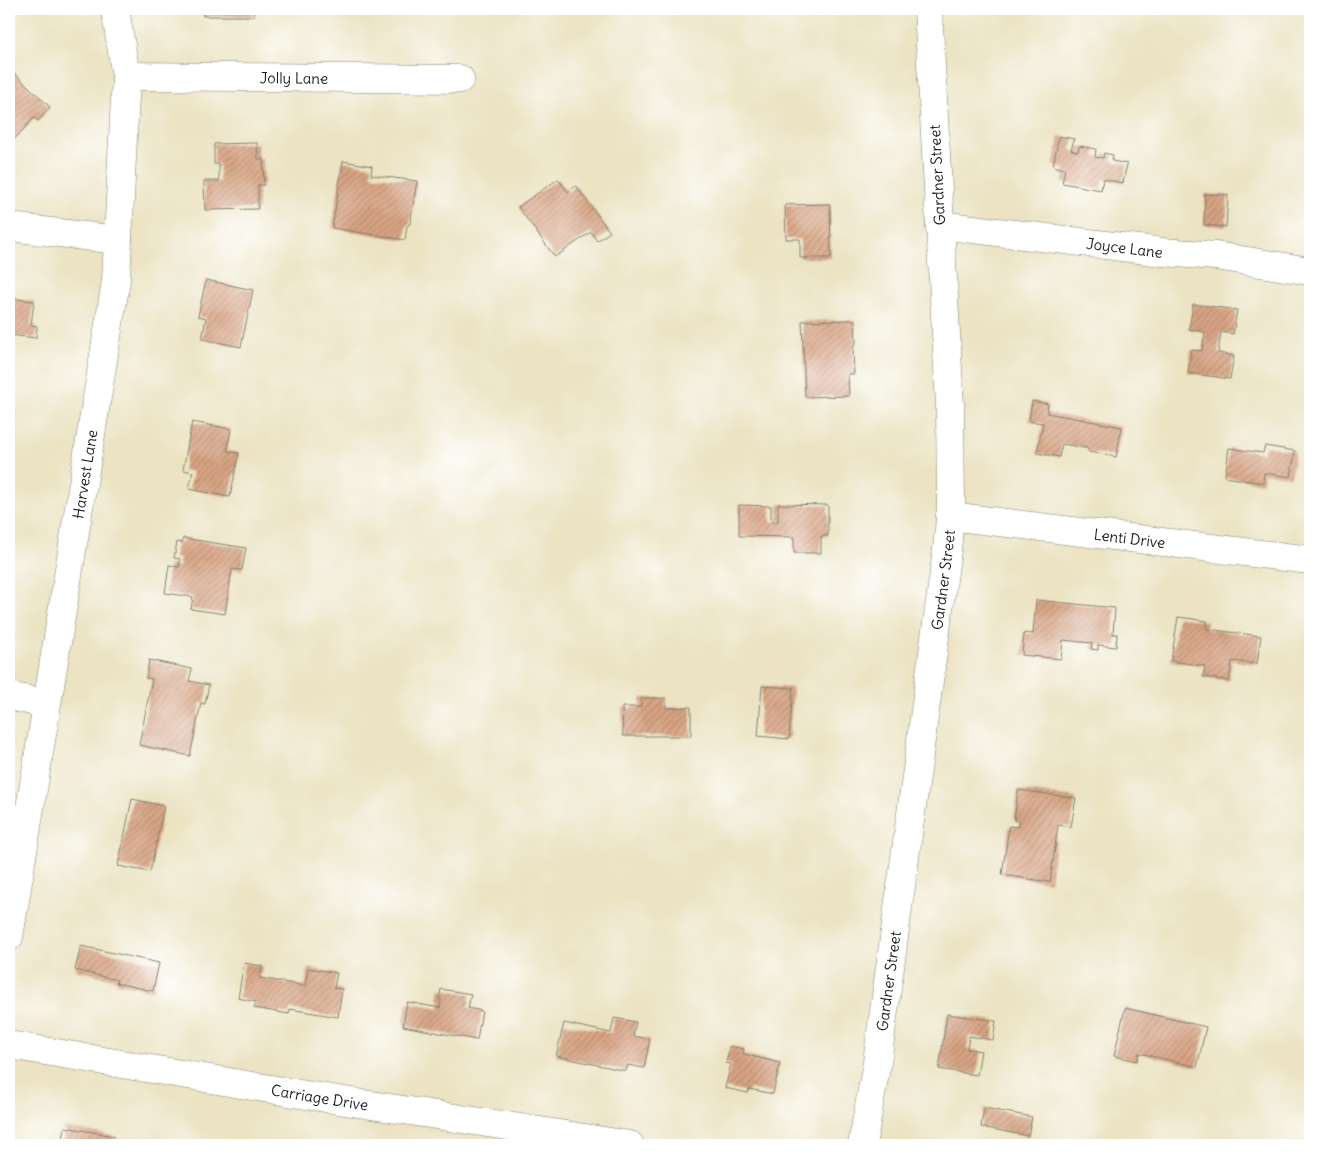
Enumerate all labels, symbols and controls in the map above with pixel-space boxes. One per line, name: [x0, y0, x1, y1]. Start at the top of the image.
street label: Jolly Lane: [260, 68, 328, 87]
street label: Gardner Street: [925, 124, 949, 226]
street label: Joyce Lane: [1085, 233, 1164, 261]
street label: Harvest Lane: [68, 428, 101, 520]
street label: Lenti Drive: [1093, 524, 1166, 552]
street label: Gardner Street: [927, 529, 958, 631]
street label: Gardner Street: [872, 930, 904, 1032]
street label: Carriage Drive: [270, 1080, 370, 1114]

